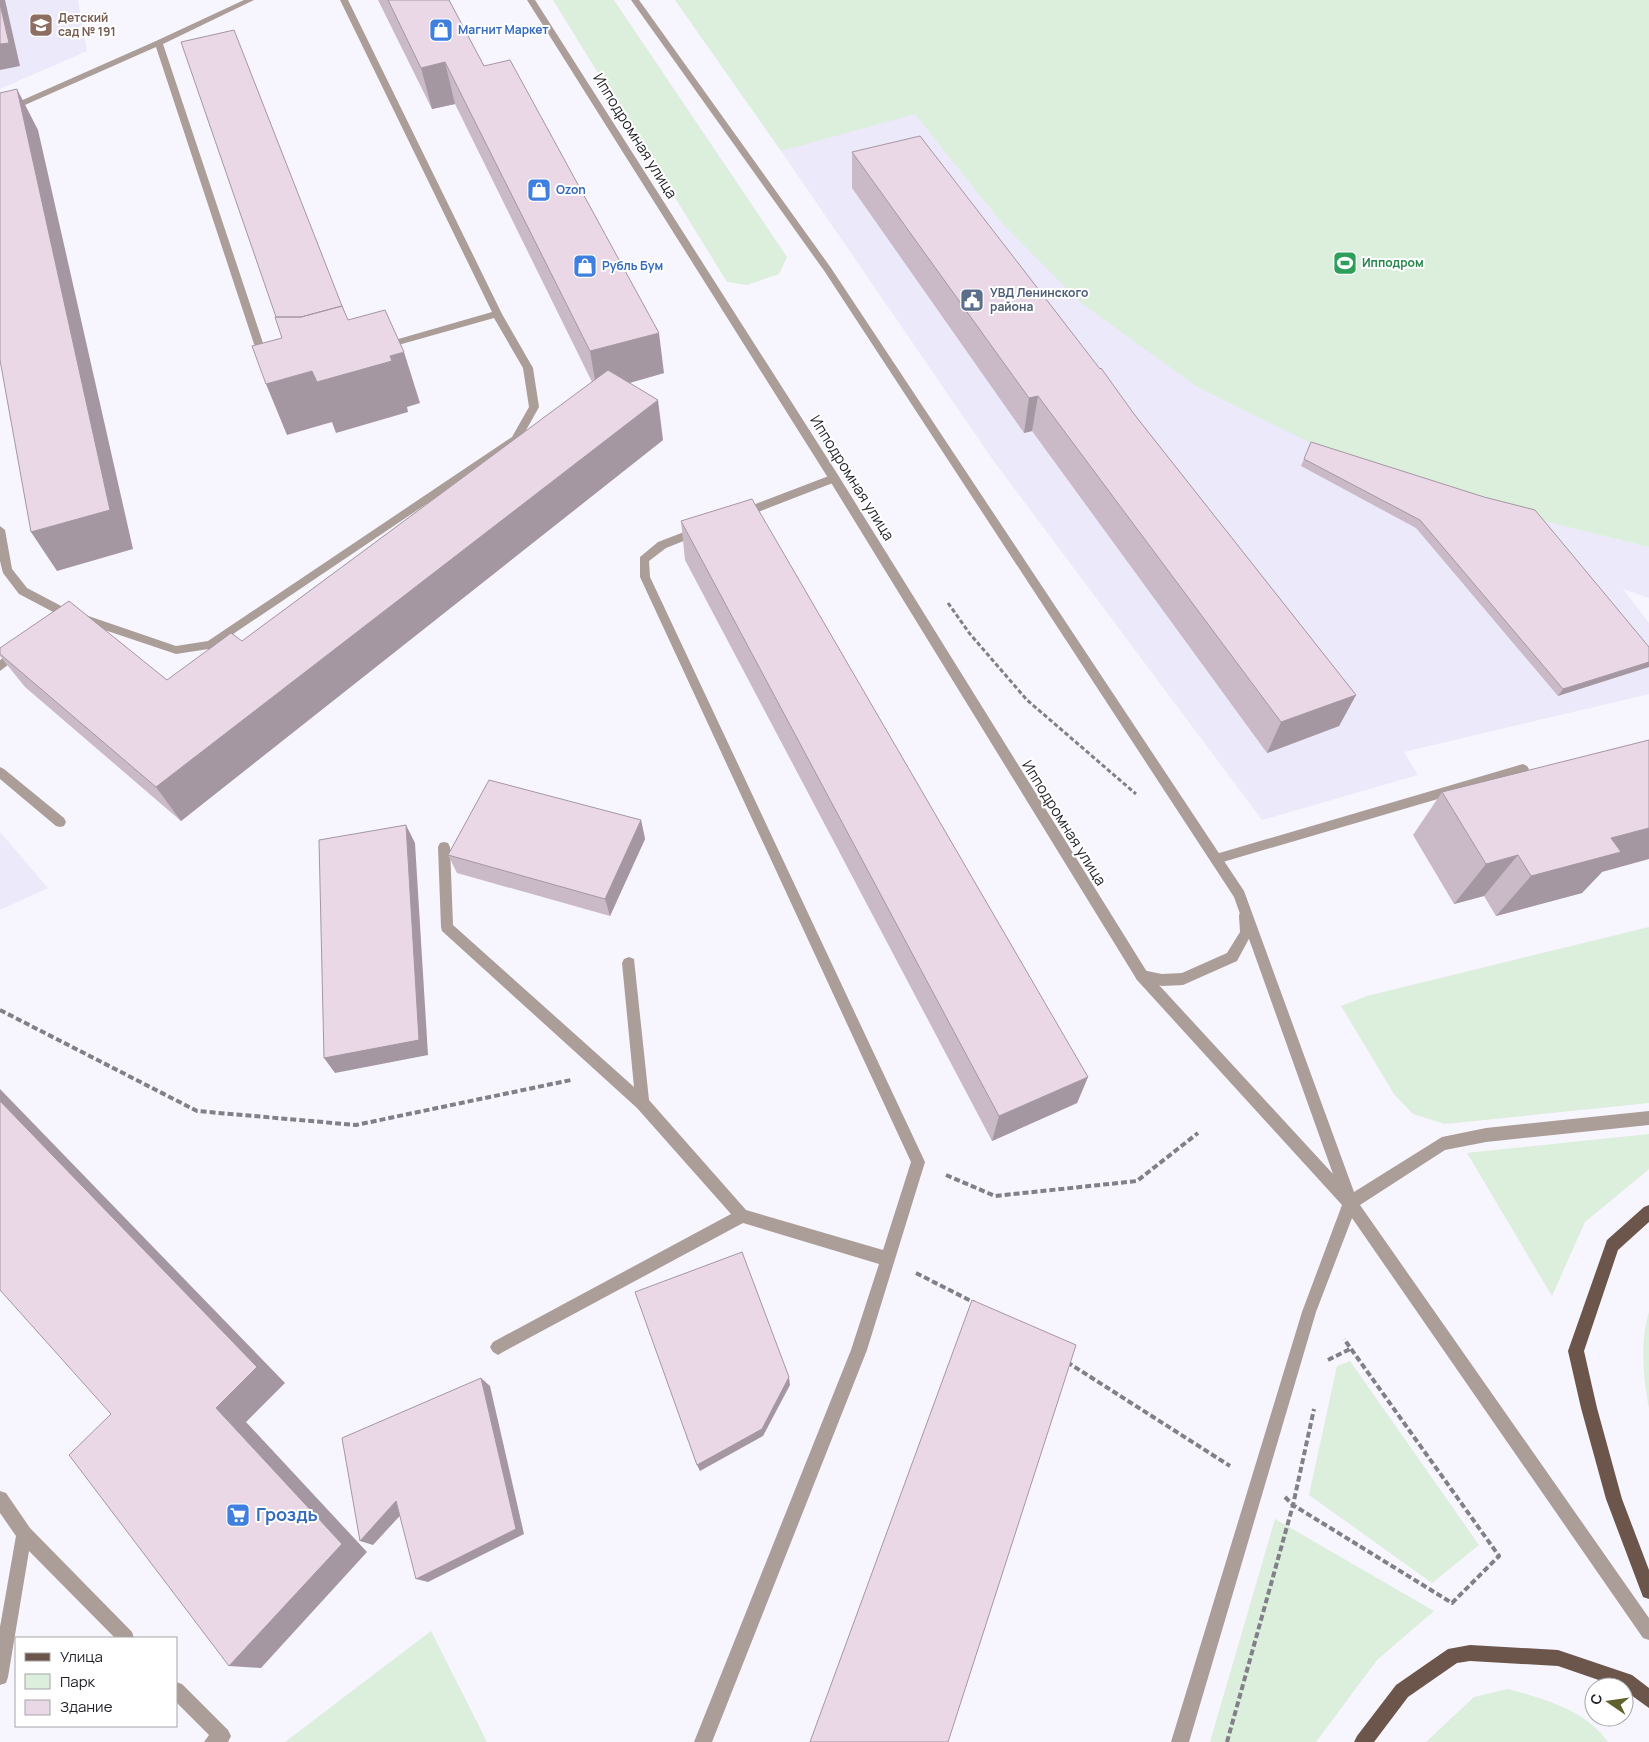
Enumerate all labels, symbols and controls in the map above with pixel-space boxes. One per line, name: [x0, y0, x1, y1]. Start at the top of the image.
place label: Детский сад № 191: [58, 9, 116, 40]
school or university icon: Детский сад № 191: [28, 12, 54, 38]
shop icon: Магнит Маркет: [428, 17, 454, 43]
place label: Магнит Маркет: [458, 21, 549, 38]
street label: Ипподромная улица: [588, 69, 683, 202]
shop icon: Ozon: [526, 177, 552, 203]
place label: Ozon: [556, 181, 586, 198]
sports icon: Ипподром: [1332, 250, 1358, 276]
shop icon: Рубль Бум: [572, 253, 598, 279]
place label: Ипподром: [1362, 254, 1424, 271]
place label: Рубль Бум: [602, 257, 663, 274]
place label: УВД Ленинского района: [990, 284, 1088, 315]
public building icon: УВД Ленинского района: [959, 287, 985, 313]
street label: Ипподромная улица: [805, 411, 900, 544]
street label: Ипподромная улица: [1017, 756, 1112, 889]
supermarket icon: Гроздь: [225, 1502, 251, 1528]
place label: Гроздь: [256, 1502, 318, 1526]
legend: [15, 1637, 178, 1727]
text: Улица: [60, 1646, 103, 1667]
text: Парк: [60, 1671, 96, 1692]
north arrow: [1584, 1677, 1634, 1727]
text: С: [1585, 1692, 1606, 1706]
text: Здание: [60, 1696, 113, 1717]

